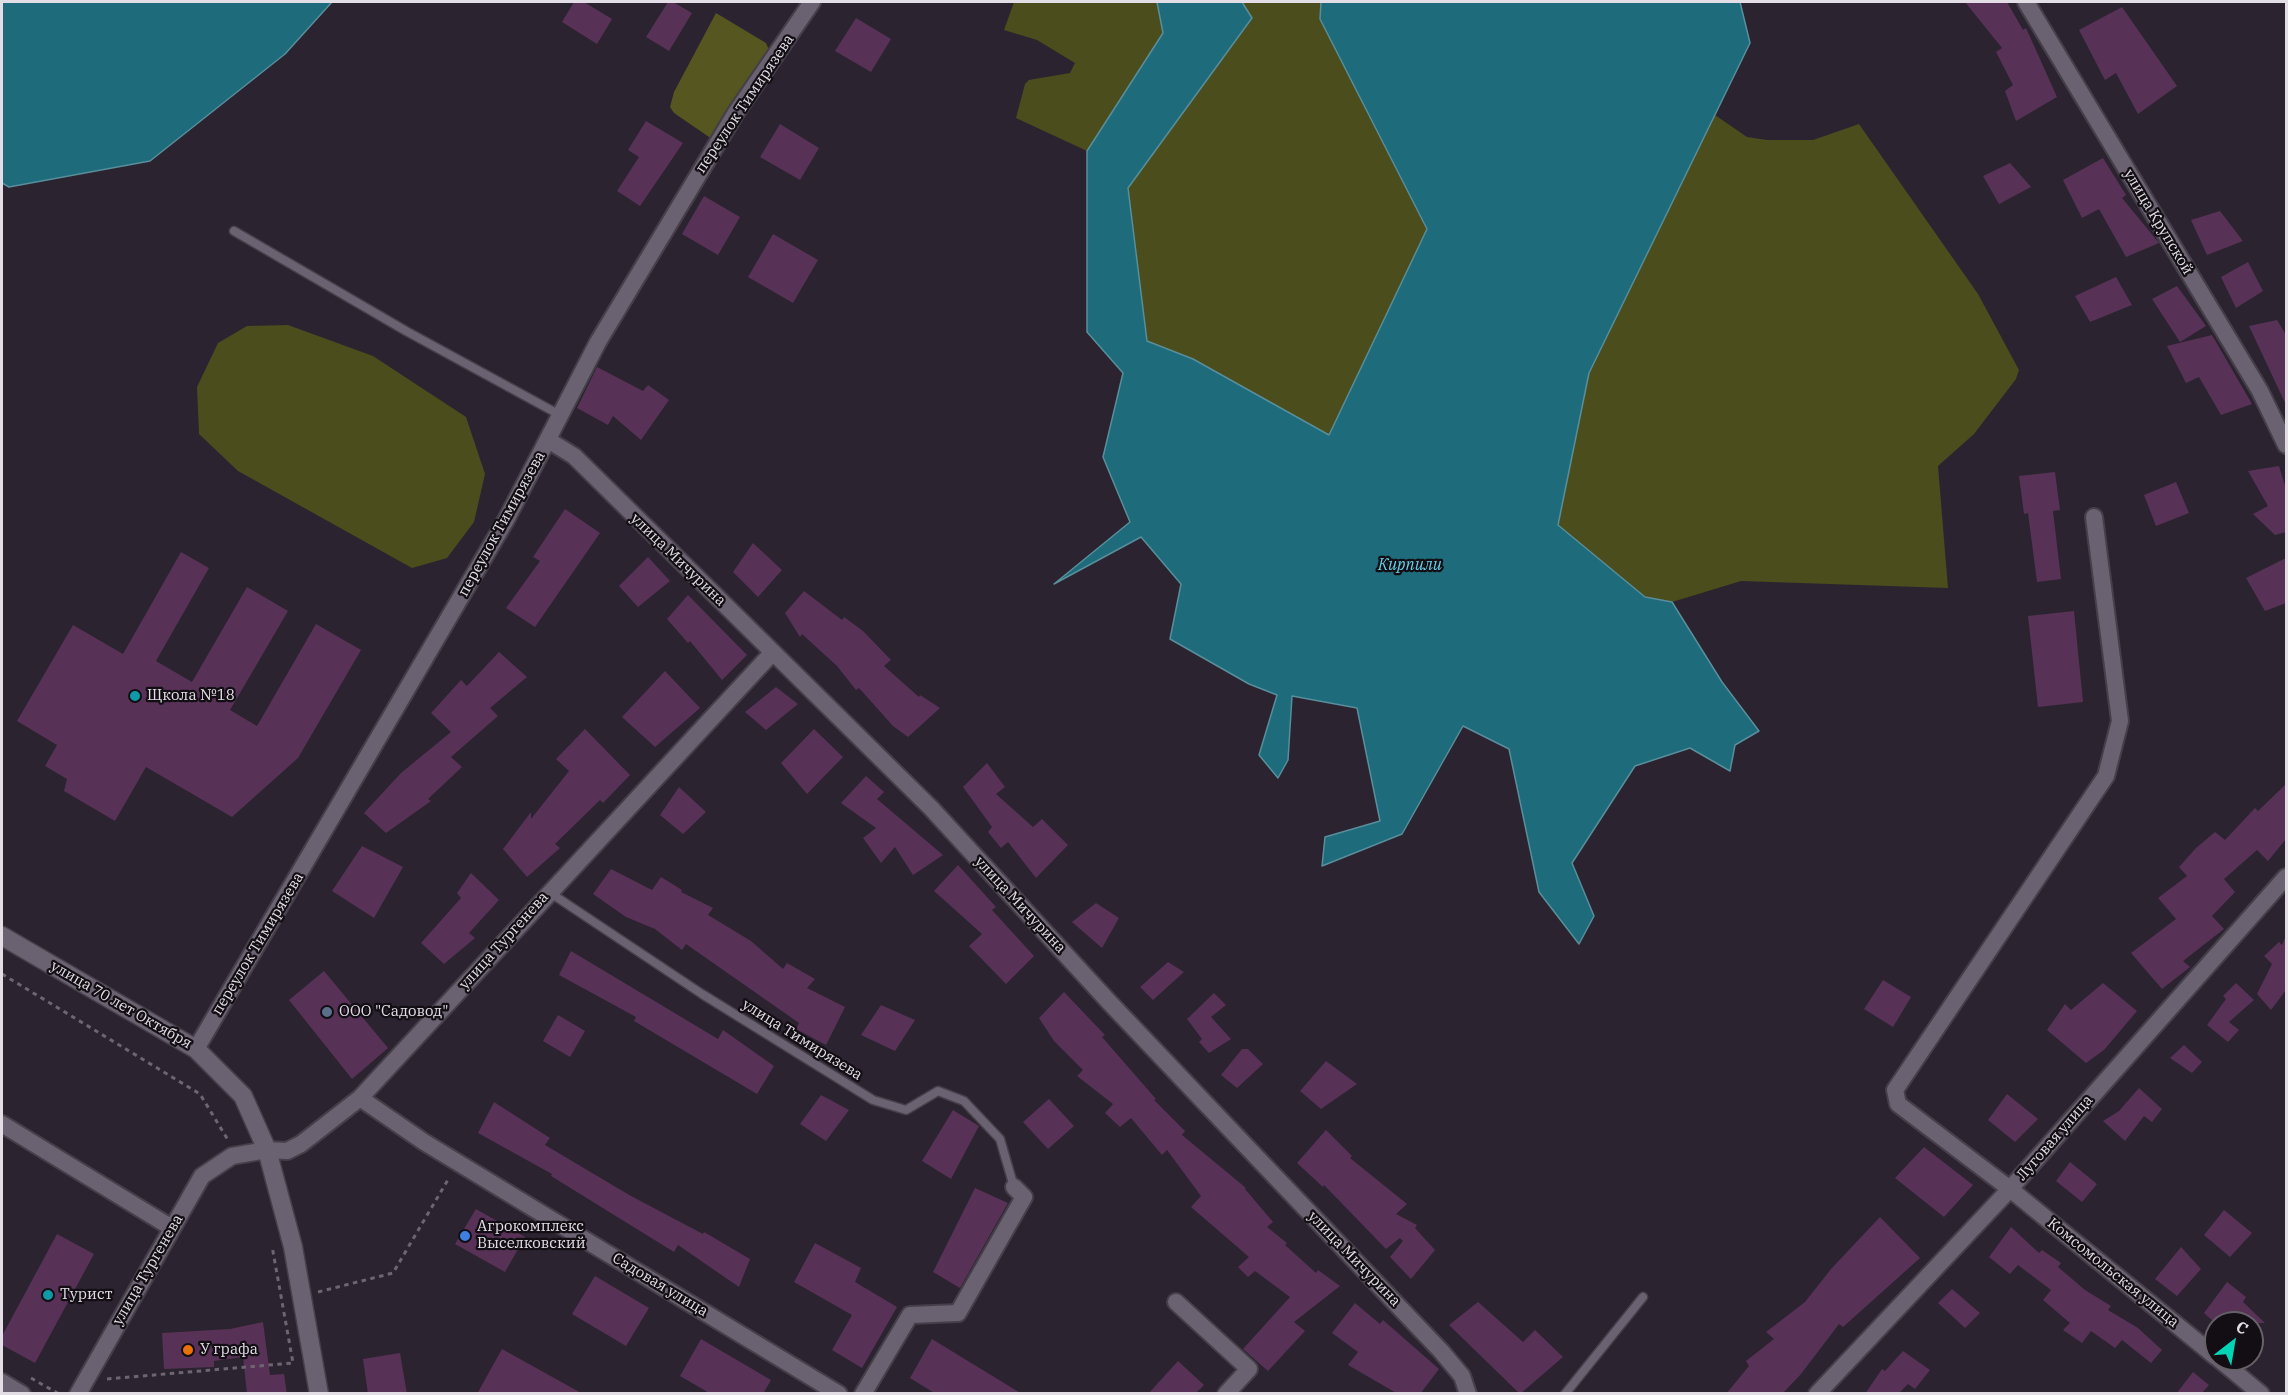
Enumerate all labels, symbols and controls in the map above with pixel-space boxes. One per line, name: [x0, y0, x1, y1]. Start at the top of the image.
street label: переулок Тимирязева: [692, 31, 798, 177]
street label: улица Крупской: [2119, 166, 2197, 278]
street label: переулок Тимирязева: [455, 448, 549, 600]
street label: улица Мичурина: [627, 510, 729, 610]
water label: Кирпили: [1378, 555, 1442, 575]
place label: Щкола №18: [147, 687, 235, 705]
marker: Щкола №18: [128, 689, 142, 703]
street label: улица Мичурина: [971, 853, 1069, 957]
street label: переулок Тимирязева: [208, 869, 308, 1019]
street label: улица Тургенева: [456, 889, 552, 993]
street label: улица 70 лет Октября: [47, 957, 195, 1053]
street label: улица Тимирязева: [738, 996, 866, 1084]
place label: ООО "Садовод": [339, 1003, 448, 1021]
marker: ООО "Садовод": [320, 1005, 334, 1019]
street label: Луговая улица: [2013, 1092, 2097, 1184]
street label: улица Мичурина: [1304, 1208, 1404, 1310]
street label: улица Тургенева: [109, 1211, 187, 1329]
street label: Комсомольская улица: [2044, 1214, 2182, 1332]
place label: Агрокомплекс Выселковский: [477, 1218, 586, 1253]
marker: Агрокомплекс Выселковский: [458, 1229, 472, 1243]
street label: Садовая улица: [609, 1249, 711, 1321]
place label: Турист: [60, 1286, 113, 1304]
marker: Турист: [41, 1288, 55, 1302]
north arrow: [2204, 1311, 2264, 1371]
text: С: [2233, 1316, 2252, 1339]
place label: У графа: [200, 1341, 258, 1359]
marker: У графа: [181, 1343, 195, 1357]

